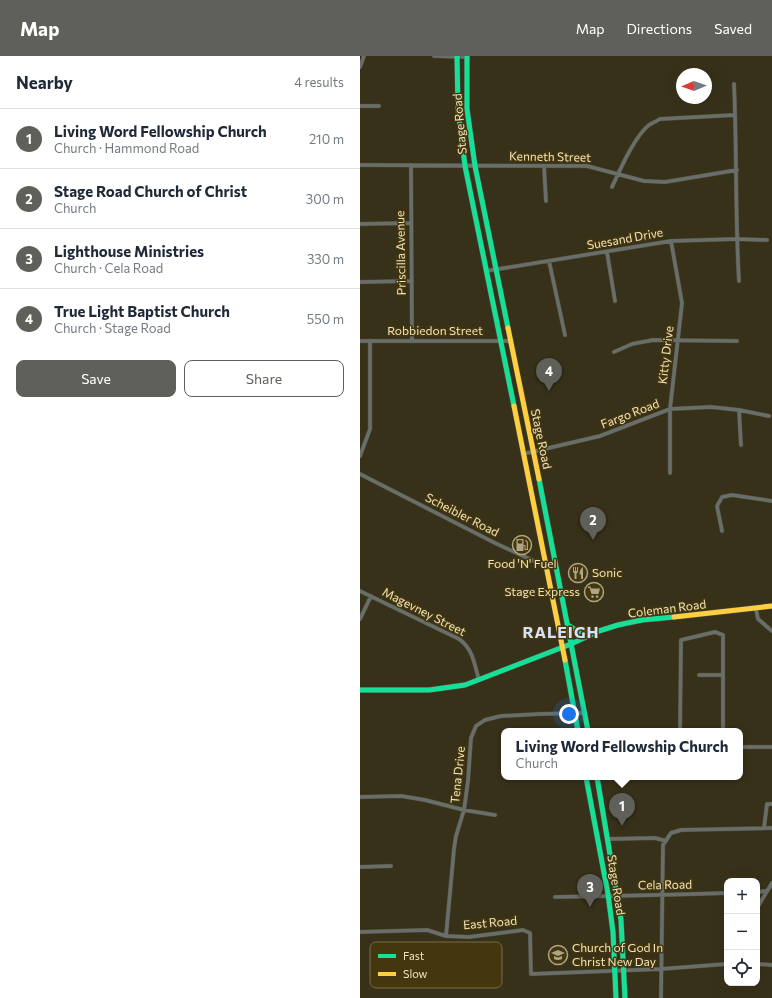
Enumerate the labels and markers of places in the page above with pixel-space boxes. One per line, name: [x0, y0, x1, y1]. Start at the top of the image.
pin: 4: [536, 358, 562, 391]
pin: 2: [580, 507, 606, 540]
fuel station icon: Food 'N' Fuel: [511, 534, 533, 556]
place label: Food 'N' Fuel: [487, 556, 557, 570]
restaurant icon: Sonic: [567, 562, 589, 584]
place label: Sonic: [592, 565, 622, 579]
supermarket icon: Stage Express: [583, 581, 605, 603]
place label: Stage Express: [504, 584, 580, 598]
pin: 1: [609, 793, 635, 826]
pin: 3: [577, 874, 603, 907]
place label: Church of God In Christ New Day: [572, 940, 663, 968]
school or university icon: Church of God In Christ New Day: [547, 944, 569, 966]

